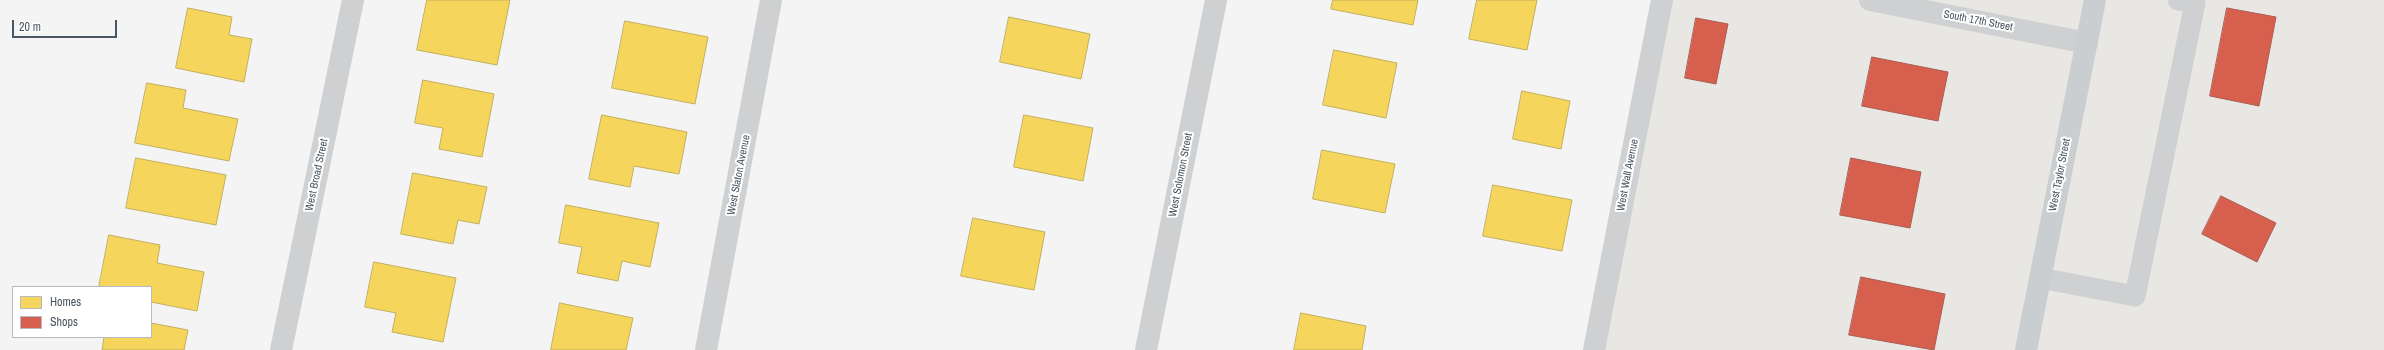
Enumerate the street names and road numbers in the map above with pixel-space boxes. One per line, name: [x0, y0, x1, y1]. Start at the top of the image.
street label: South 17th Street: [1942, 8, 2014, 34]
street label: West Solomon Street: [1166, 132, 1196, 218]
street label: West Slaton Avenue: [725, 134, 753, 216]
street label: West Broad Street: [303, 138, 331, 212]
street label: West Wall Avenue: [1615, 138, 1641, 212]
street label: West Taylor Street: [2046, 138, 2074, 212]

